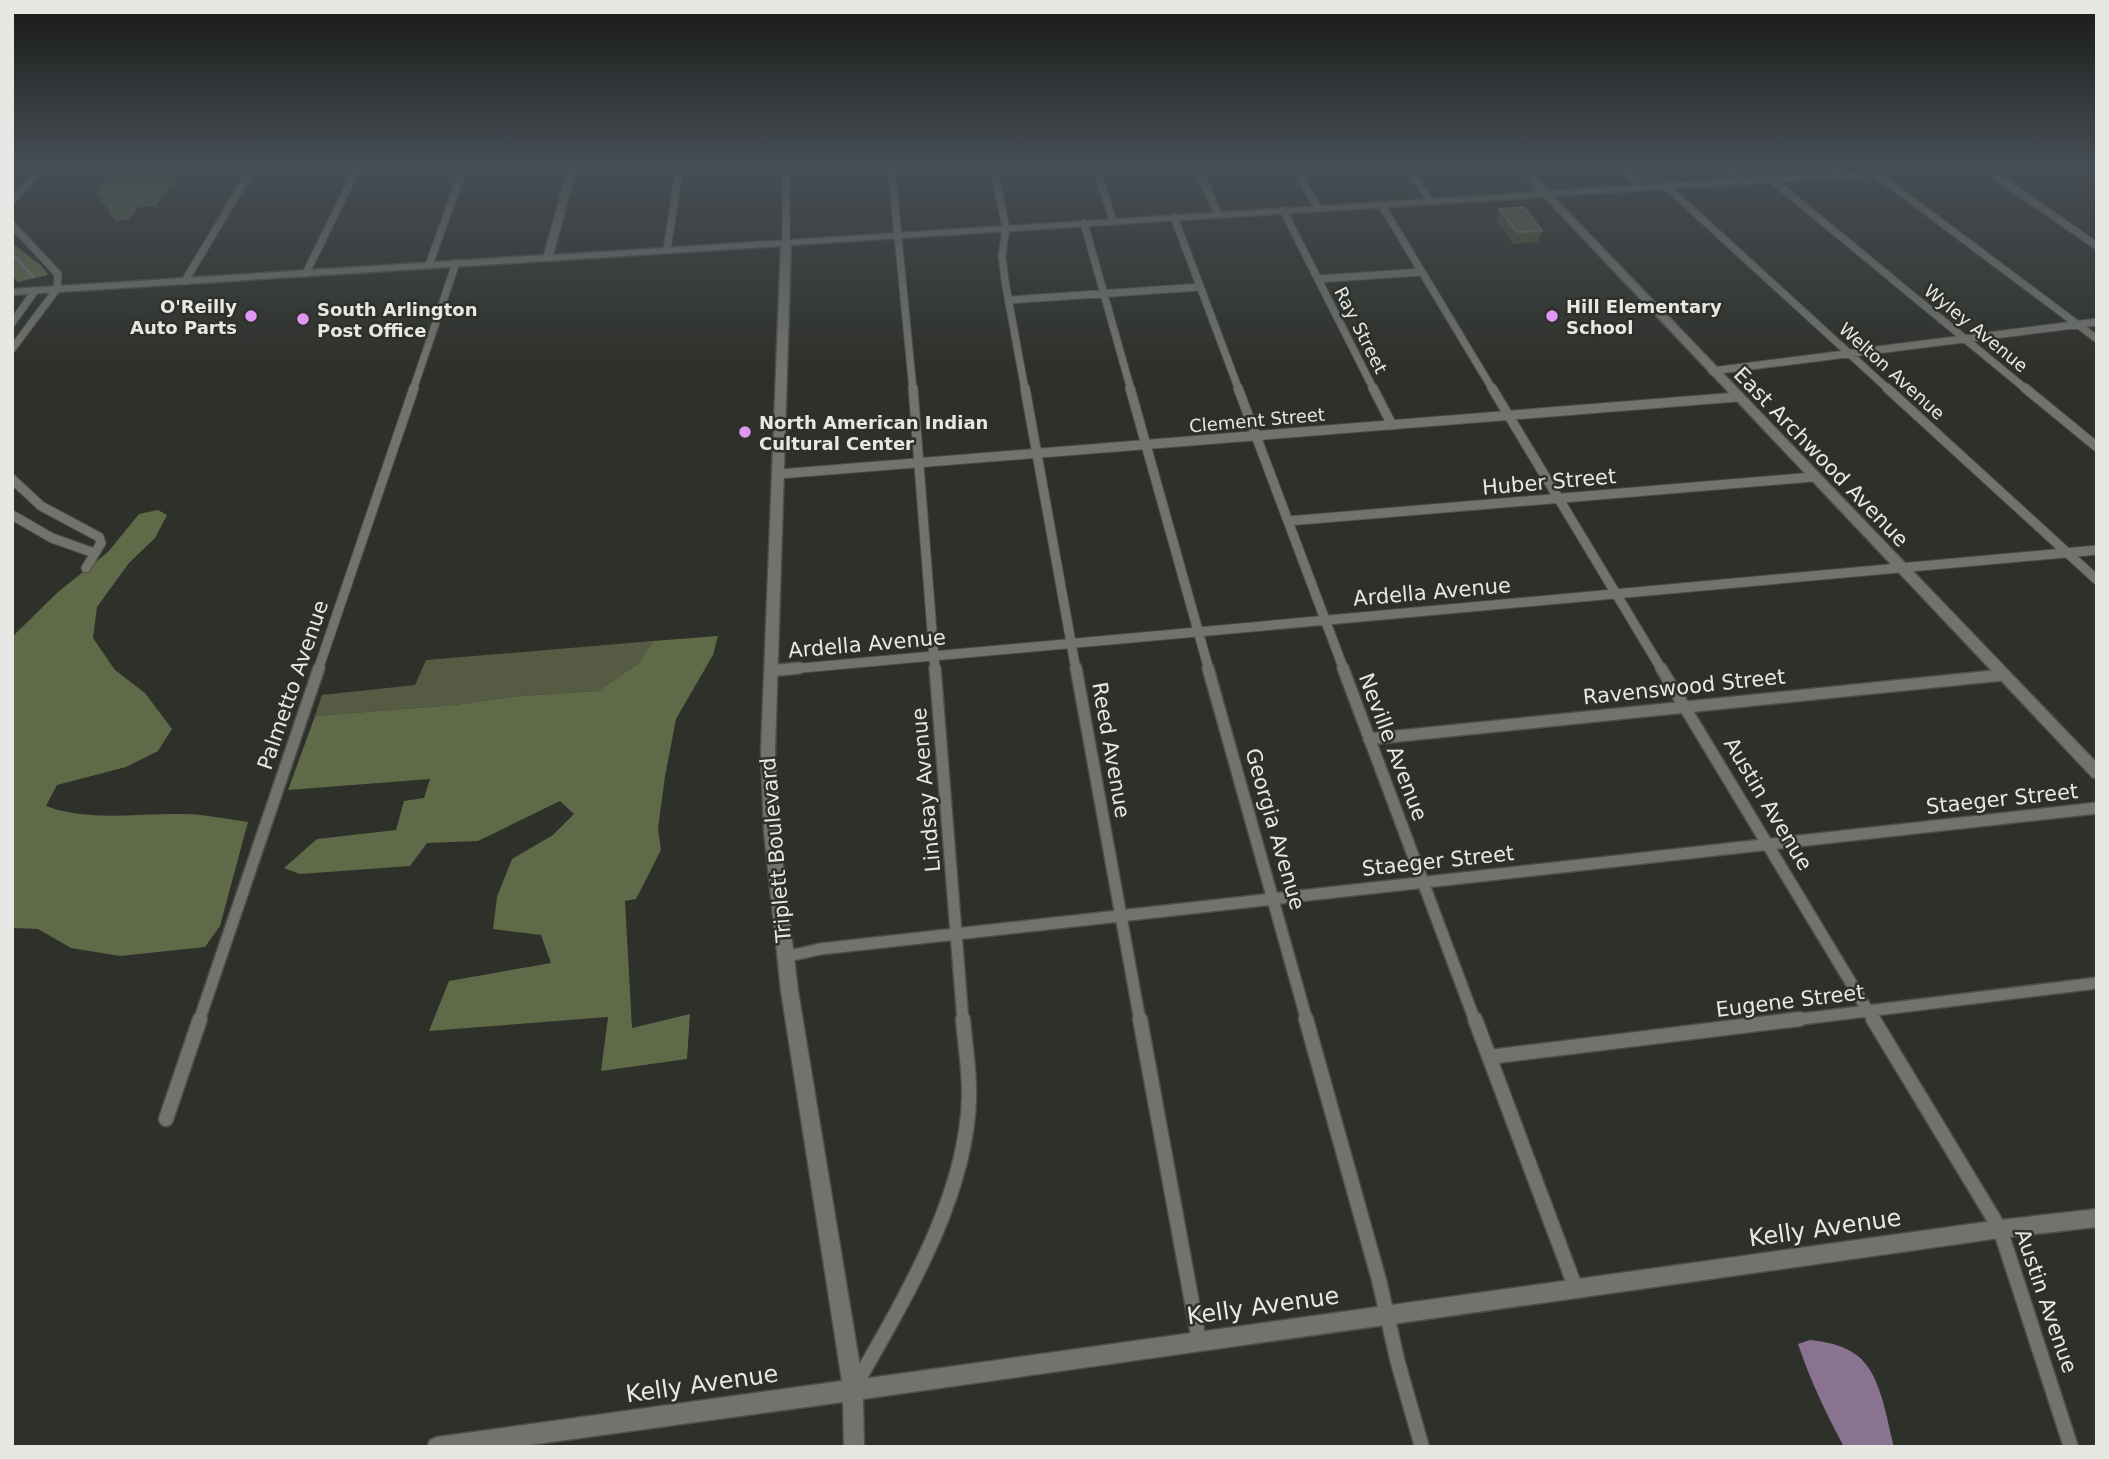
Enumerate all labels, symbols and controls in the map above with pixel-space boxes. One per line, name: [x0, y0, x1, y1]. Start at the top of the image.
street label: Wyley Avenue: [1920, 280, 2032, 376]
street label: Ray Street: [1330, 283, 1392, 377]
place label: O'Reilly Auto Parts: [130, 296, 237, 338]
place label: Hill Elementary School: [1566, 296, 1722, 338]
place label: South Arlington Post Office: [317, 299, 477, 341]
marker: O'Reilly Auto Parts: [243, 308, 259, 324]
marker: Hill Elementary School: [1544, 308, 1560, 324]
marker: South Arlington Post Office: [295, 311, 311, 327]
street label: Welton Avenue: [1835, 318, 1949, 424]
street label: East Archwood Avenue: [1729, 362, 1913, 552]
street label: Clement Street: [1188, 404, 1326, 436]
place label: North American Indian Cultural Center: [759, 412, 988, 454]
marker: North American Indian Cultural Center: [737, 424, 753, 440]
street label: Huber Street: [1481, 464, 1617, 500]
street label: Ardella Avenue: [1352, 573, 1512, 611]
street label: Palmetto Avenue: [253, 597, 333, 773]
street label: Ardella Avenue: [787, 625, 947, 663]
street label: Ravenswood Street: [1582, 664, 1786, 710]
street label: Neville Avenue: [1354, 670, 1432, 824]
street label: Reed Avenue: [1087, 680, 1135, 820]
street label: Lindsay Avenue: [907, 707, 945, 873]
street label: Austin Avenue: [1719, 733, 1817, 875]
street label: Georgia Avenue: [1240, 745, 1310, 913]
street label: Triplett Boulevard: [756, 756, 796, 945]
street label: Staeger Street: [1925, 779, 2079, 819]
street label: Staeger Street: [1361, 841, 1515, 881]
street label: Eugene Street: [1714, 980, 1866, 1022]
street label: Kelly Avenue: [1747, 1203, 1903, 1253]
street label: Austin Avenue: [2010, 1226, 2082, 1376]
street label: Kelly Avenue: [1185, 1281, 1341, 1331]
street label: Kelly Avenue: [624, 1359, 780, 1409]

